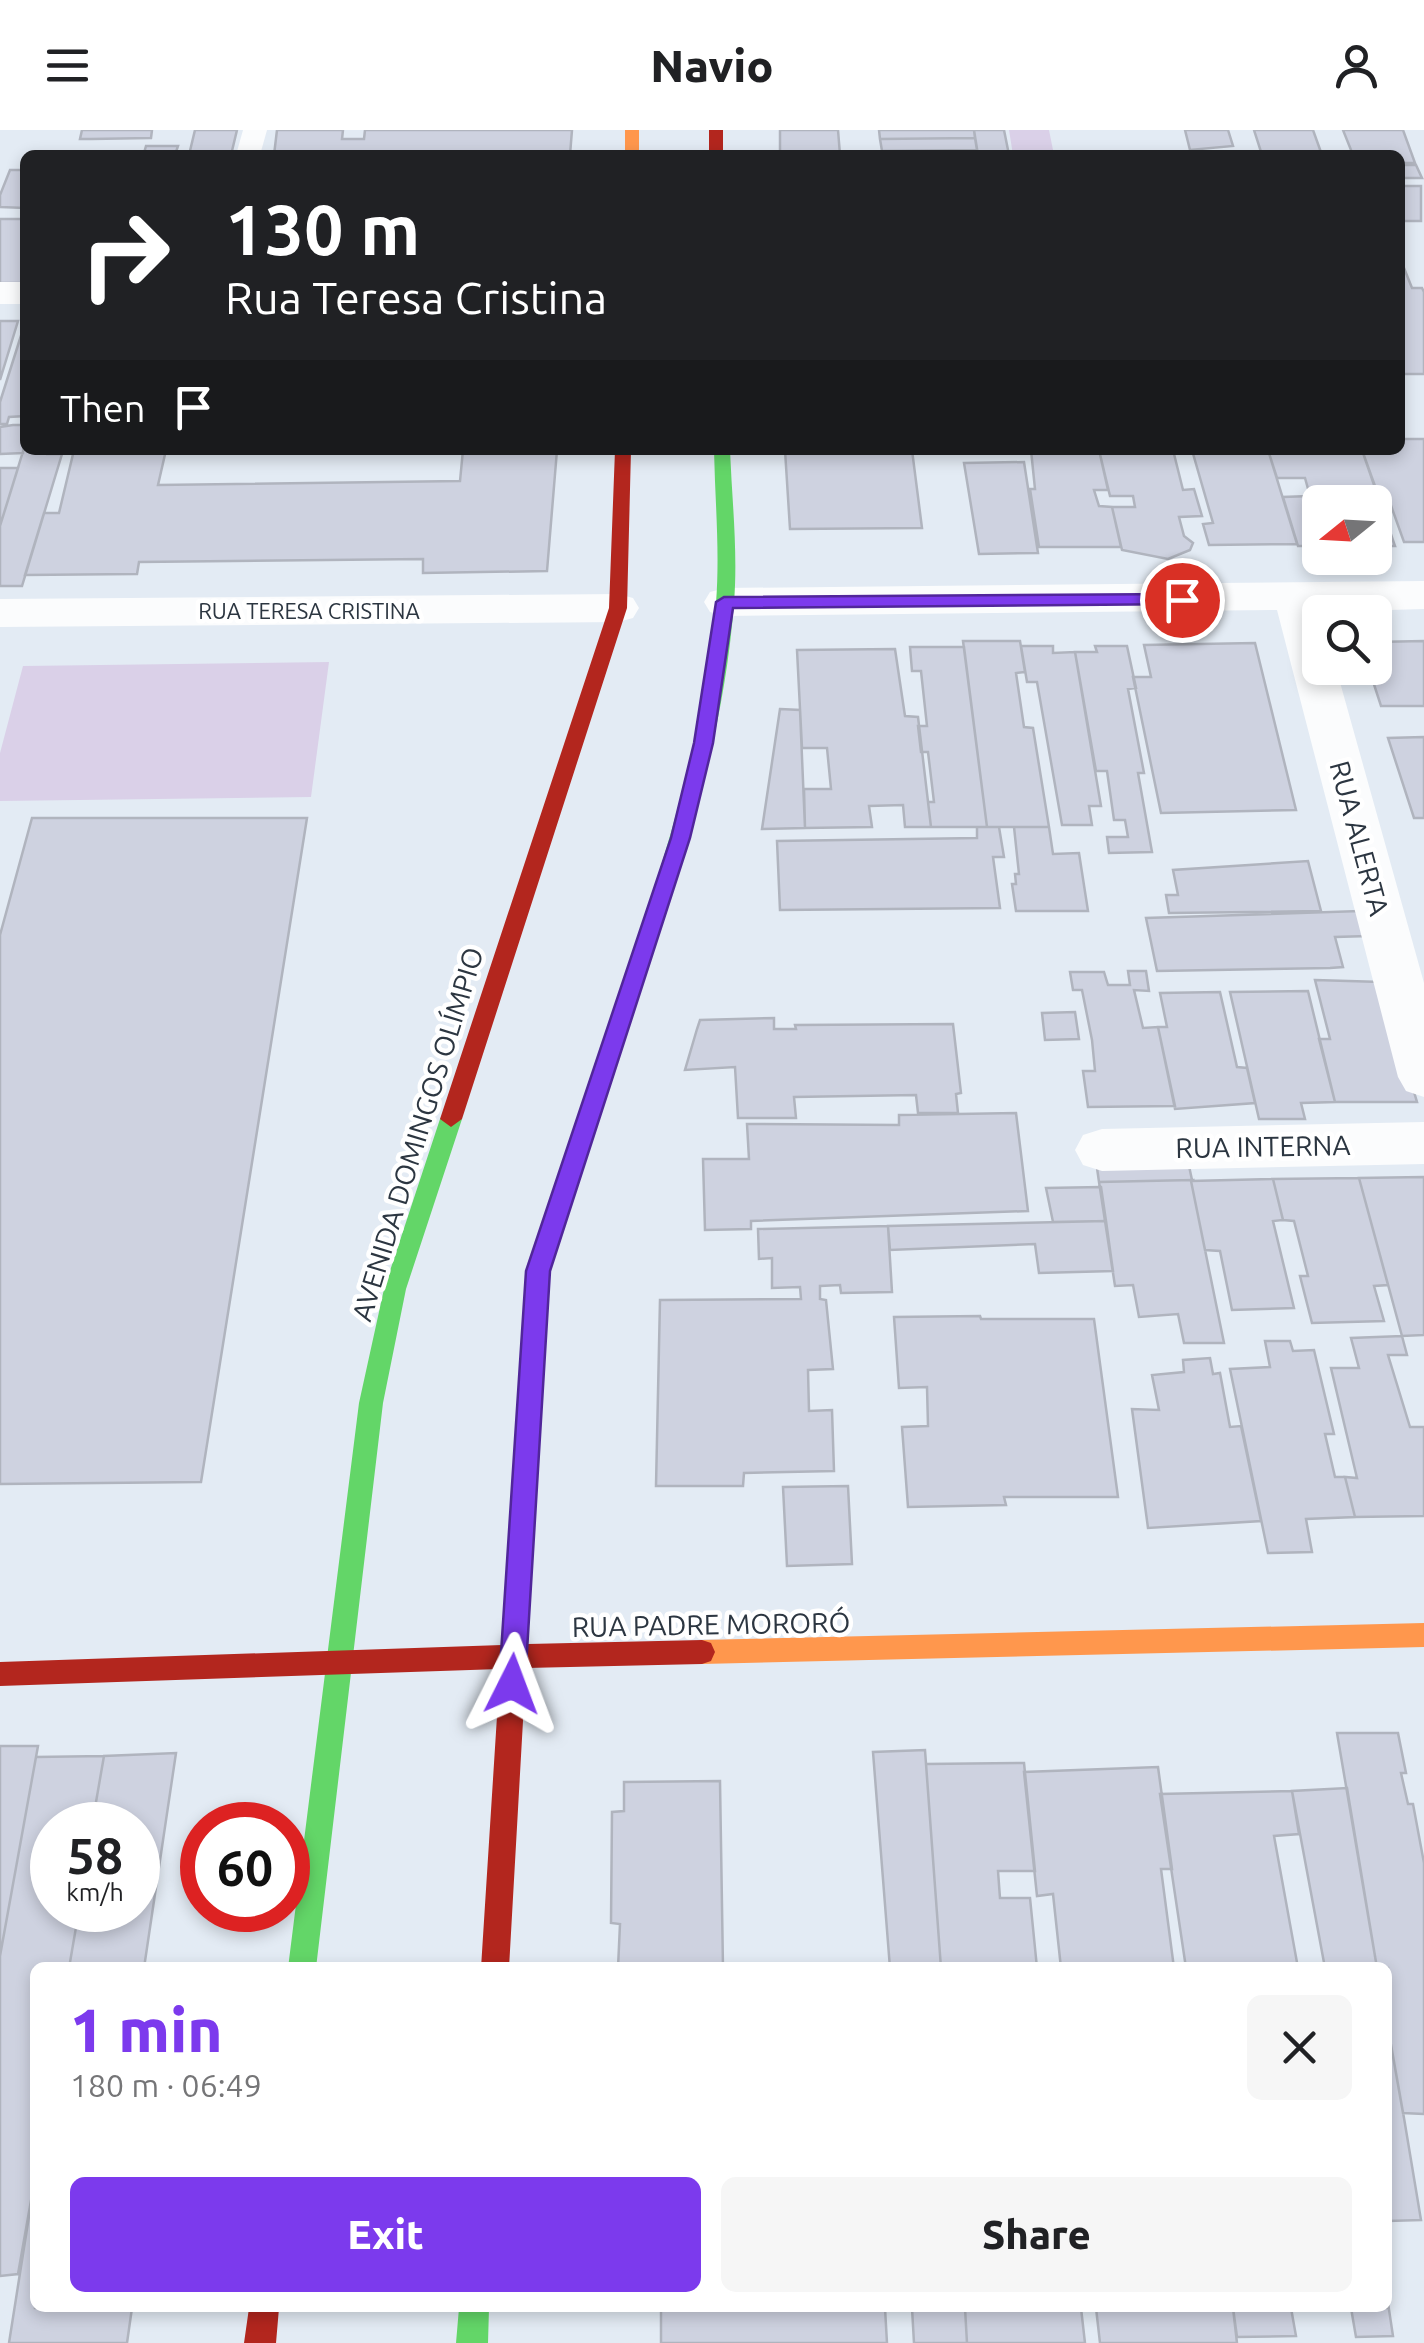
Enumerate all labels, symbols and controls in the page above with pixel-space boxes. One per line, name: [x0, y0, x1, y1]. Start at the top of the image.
icon: menu: [40, 38, 95, 93]
icon: person: [1329, 38, 1384, 93]
text: Navio: [650, 40, 774, 91]
icon: right: [60, 190, 190, 320]
text: 130 m: [225, 190, 420, 268]
text: Rua Teresa Cristina: [225, 272, 607, 323]
icon: arrive: [166, 380, 221, 435]
text: Then: [60, 387, 146, 429]
north arrow: [1302, 485, 1392, 575]
map controls: [1302, 485, 1392, 685]
pin: [1140, 558, 1225, 643]
icon: arrive: [1155, 573, 1210, 628]
button: search: [1302, 595, 1392, 685]
street label: RUA TERESA CRISTINA: [198, 598, 421, 623]
street label: RUA ALERTA: [1324, 757, 1396, 919]
street label: AVENIDA DOMINGOS OLÍMPIO: [344, 943, 489, 1325]
street label: RUA INTERNA: [1175, 1129, 1351, 1163]
street label: RUA PADRE MORORÓ: [571, 1605, 851, 1642]
position arrow: [460, 1632, 564, 1736]
speed limit sign: 60: [180, 1802, 310, 1932]
text: 58: [67, 1827, 123, 1883]
text: km/h: [66, 1878, 124, 1906]
button: close: [1247, 1995, 1352, 2100]
text: 1 min: [70, 1996, 223, 2063]
text: 180 m · 06:49: [70, 2067, 262, 2103]
button: Exit: [70, 2177, 701, 2292]
button: Share: [721, 2177, 1352, 2292]

